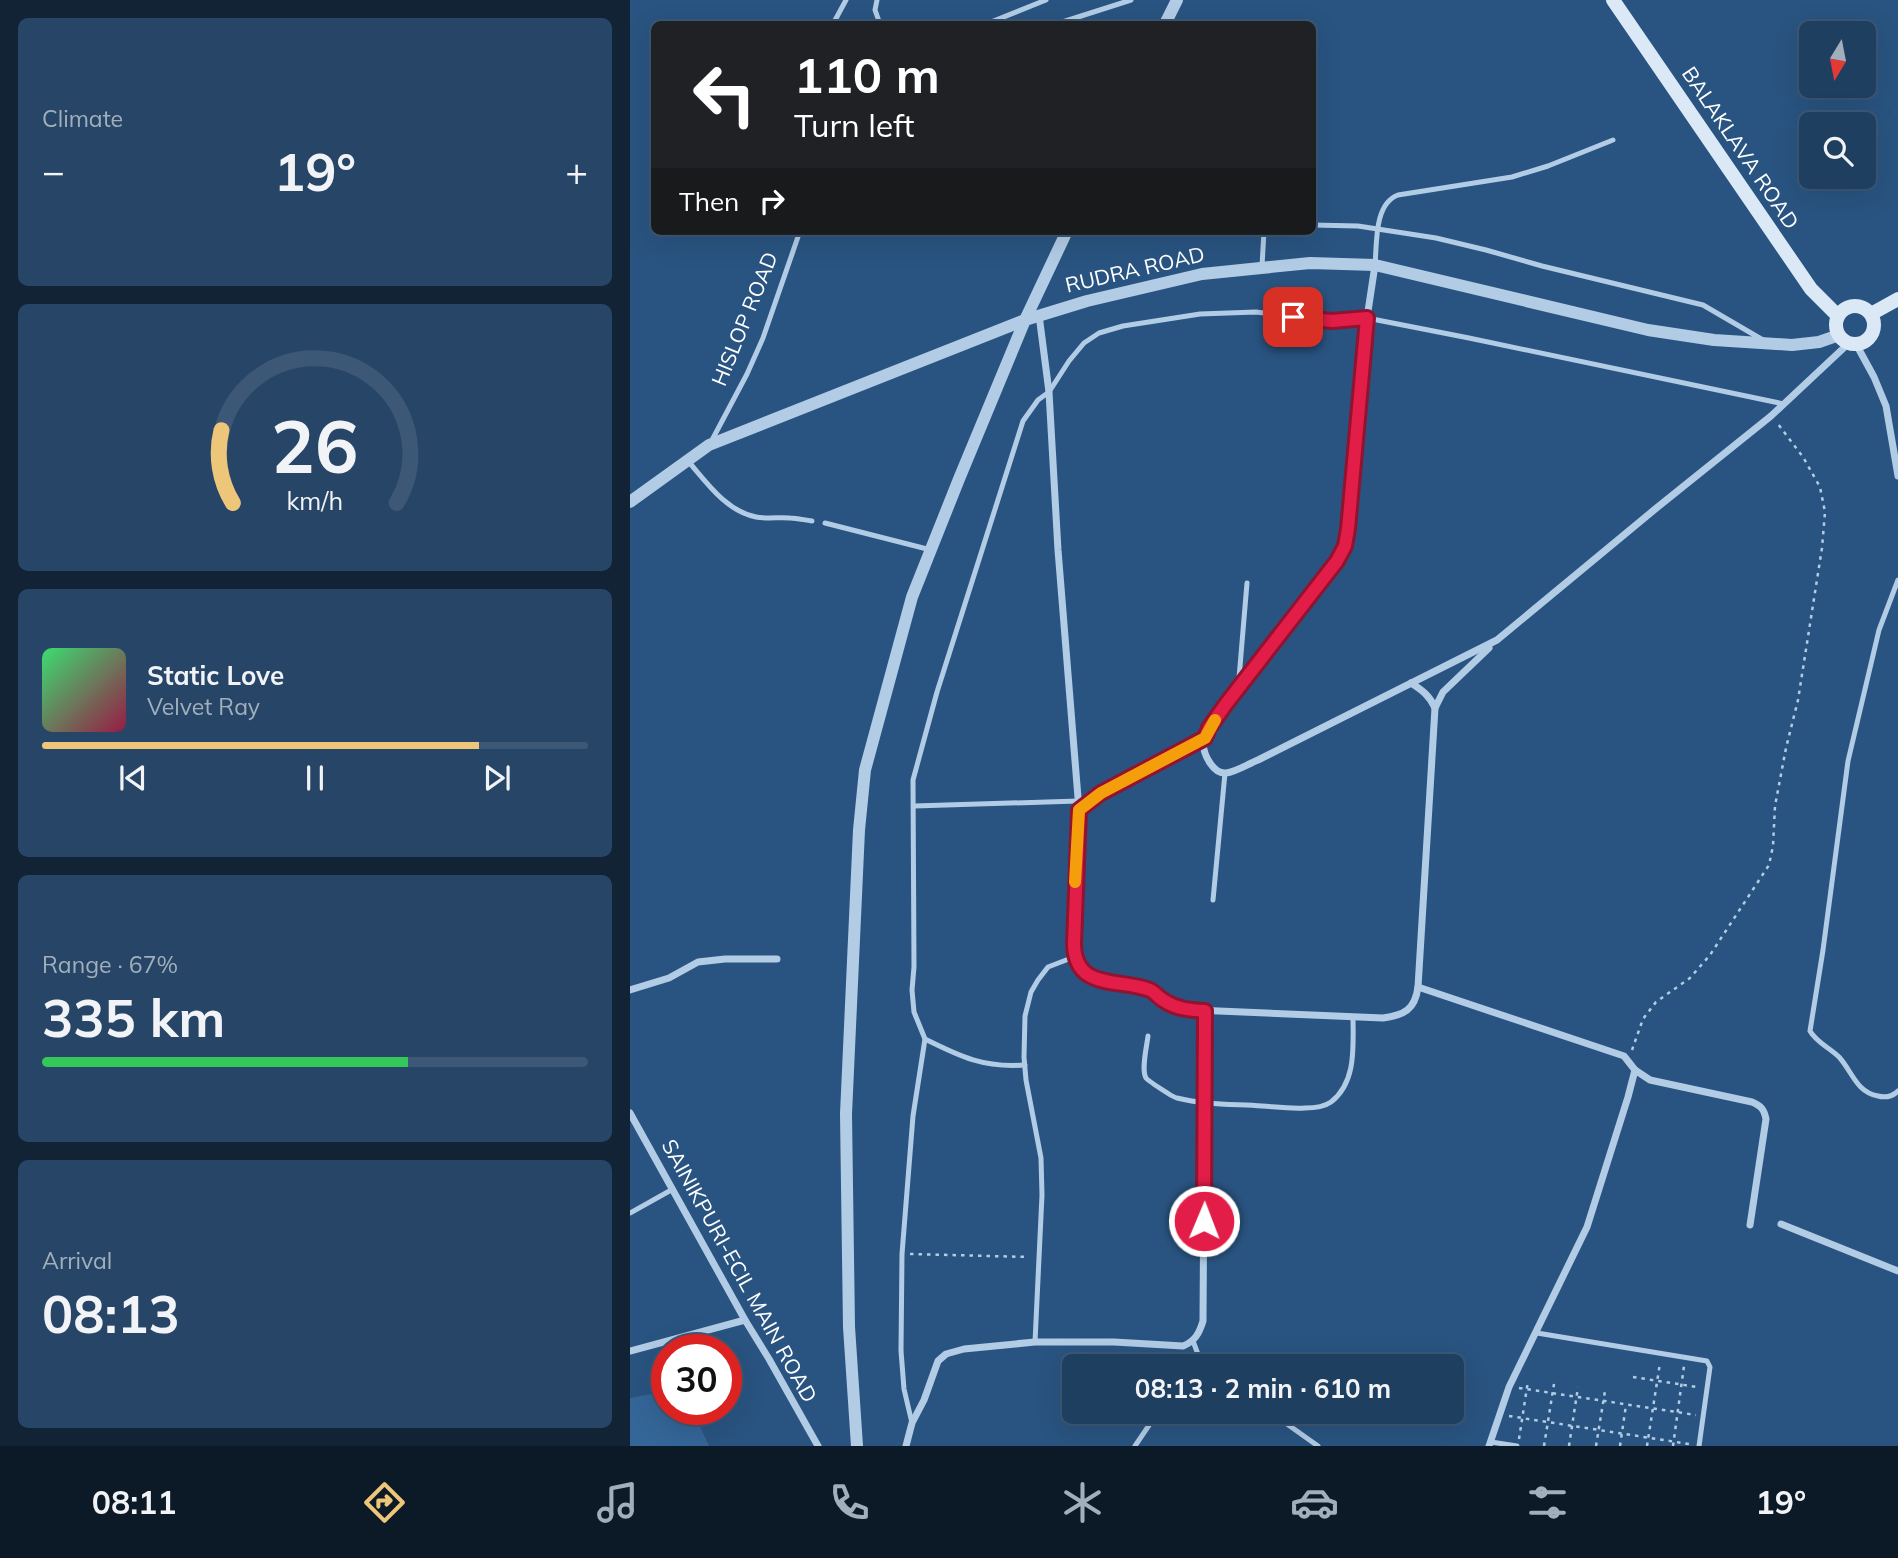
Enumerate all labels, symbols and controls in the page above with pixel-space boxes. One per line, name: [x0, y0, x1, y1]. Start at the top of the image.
north arrow: [1799, 21, 1876, 98]
map controls: [1799, 21, 1876, 189]
text: 110 m: [794, 44, 940, 105]
icon: left: [679, 49, 770, 140]
street label: BALAKLAVA ROAD: [1677, 61, 1805, 234]
text: Climate: [42, 104, 123, 133]
text: Turn left: [794, 105, 914, 145]
button: search: [1799, 112, 1876, 189]
text: 19°: [274, 139, 356, 204]
text: −: [42, 147, 65, 195]
text: +: [565, 147, 588, 195]
icon: right: [753, 182, 791, 220]
text: Then: [679, 185, 739, 218]
street label: RUDRA ROAD: [1063, 240, 1207, 298]
street label: HISLOP ROAD: [705, 248, 783, 389]
pin: [1263, 287, 1323, 347]
icon: arrive: [1274, 298, 1312, 336]
text: 26: [271, 401, 359, 492]
text: km/h: [287, 485, 343, 516]
text: Static Love: [147, 659, 284, 692]
text: Velvet Ray: [147, 692, 260, 721]
icon: previous: [114, 759, 152, 797]
icon: pause: [296, 759, 334, 797]
icon: next: [478, 759, 516, 797]
text: Range · 67%: [42, 950, 178, 979]
text: 335 km: [42, 985, 225, 1050]
street label: SAINIKPURI-ECIL MAIN ROAD: [657, 1134, 823, 1407]
position arrow: [1167, 1184, 1241, 1258]
text: Arrival: [42, 1246, 112, 1275]
text: 08:13: [42, 1281, 180, 1346]
speed limit sign: 30: [651, 1334, 742, 1425]
text: 08:13 · 2 min · 610 m: [1135, 1372, 1391, 1405]
icon: directions: [360, 1478, 409, 1527]
icon: music: [593, 1478, 642, 1527]
icon: phone: [825, 1478, 874, 1527]
icon: climate: [1058, 1478, 1107, 1527]
icon: car: [1290, 1478, 1339, 1527]
icon: filters: [1523, 1478, 1572, 1527]
text: 08:11: [92, 1482, 177, 1522]
text: 19°: [1756, 1482, 1806, 1522]

